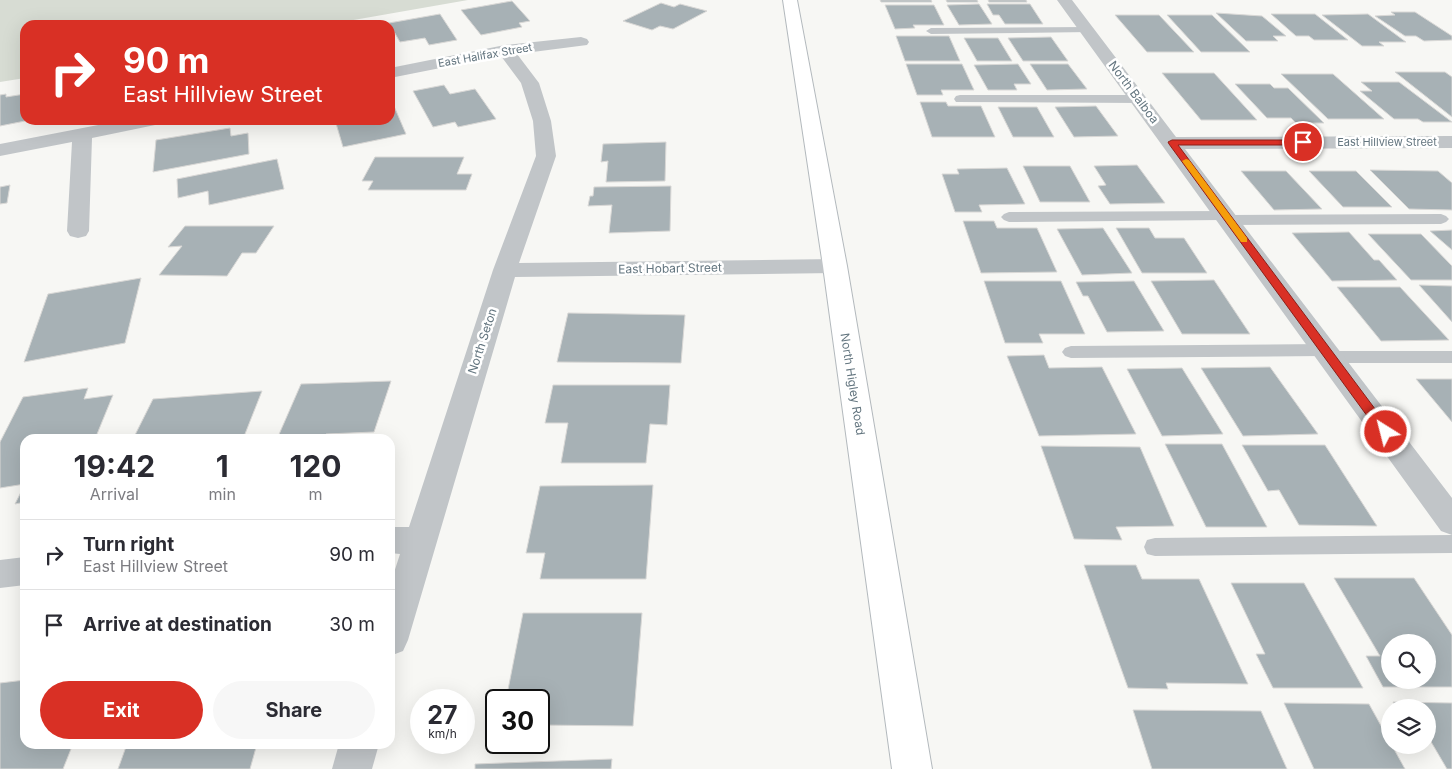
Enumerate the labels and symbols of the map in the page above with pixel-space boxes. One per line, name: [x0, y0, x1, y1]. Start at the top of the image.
street label: East Halifax Street: [437, 40, 533, 70]
street label: North Balboa: [1106, 58, 1162, 126]
pin: [1282, 121, 1324, 163]
street label: East Hillview Street: [1337, 135, 1437, 149]
street label: East Hobart Street: [618, 260, 722, 276]
street label: North Seton: [464, 306, 500, 376]
street label: North Higley Road: [838, 332, 868, 436]
position arrow: [1359, 405, 1411, 457]
speed limit sign: 30: [485, 689, 550, 754]

